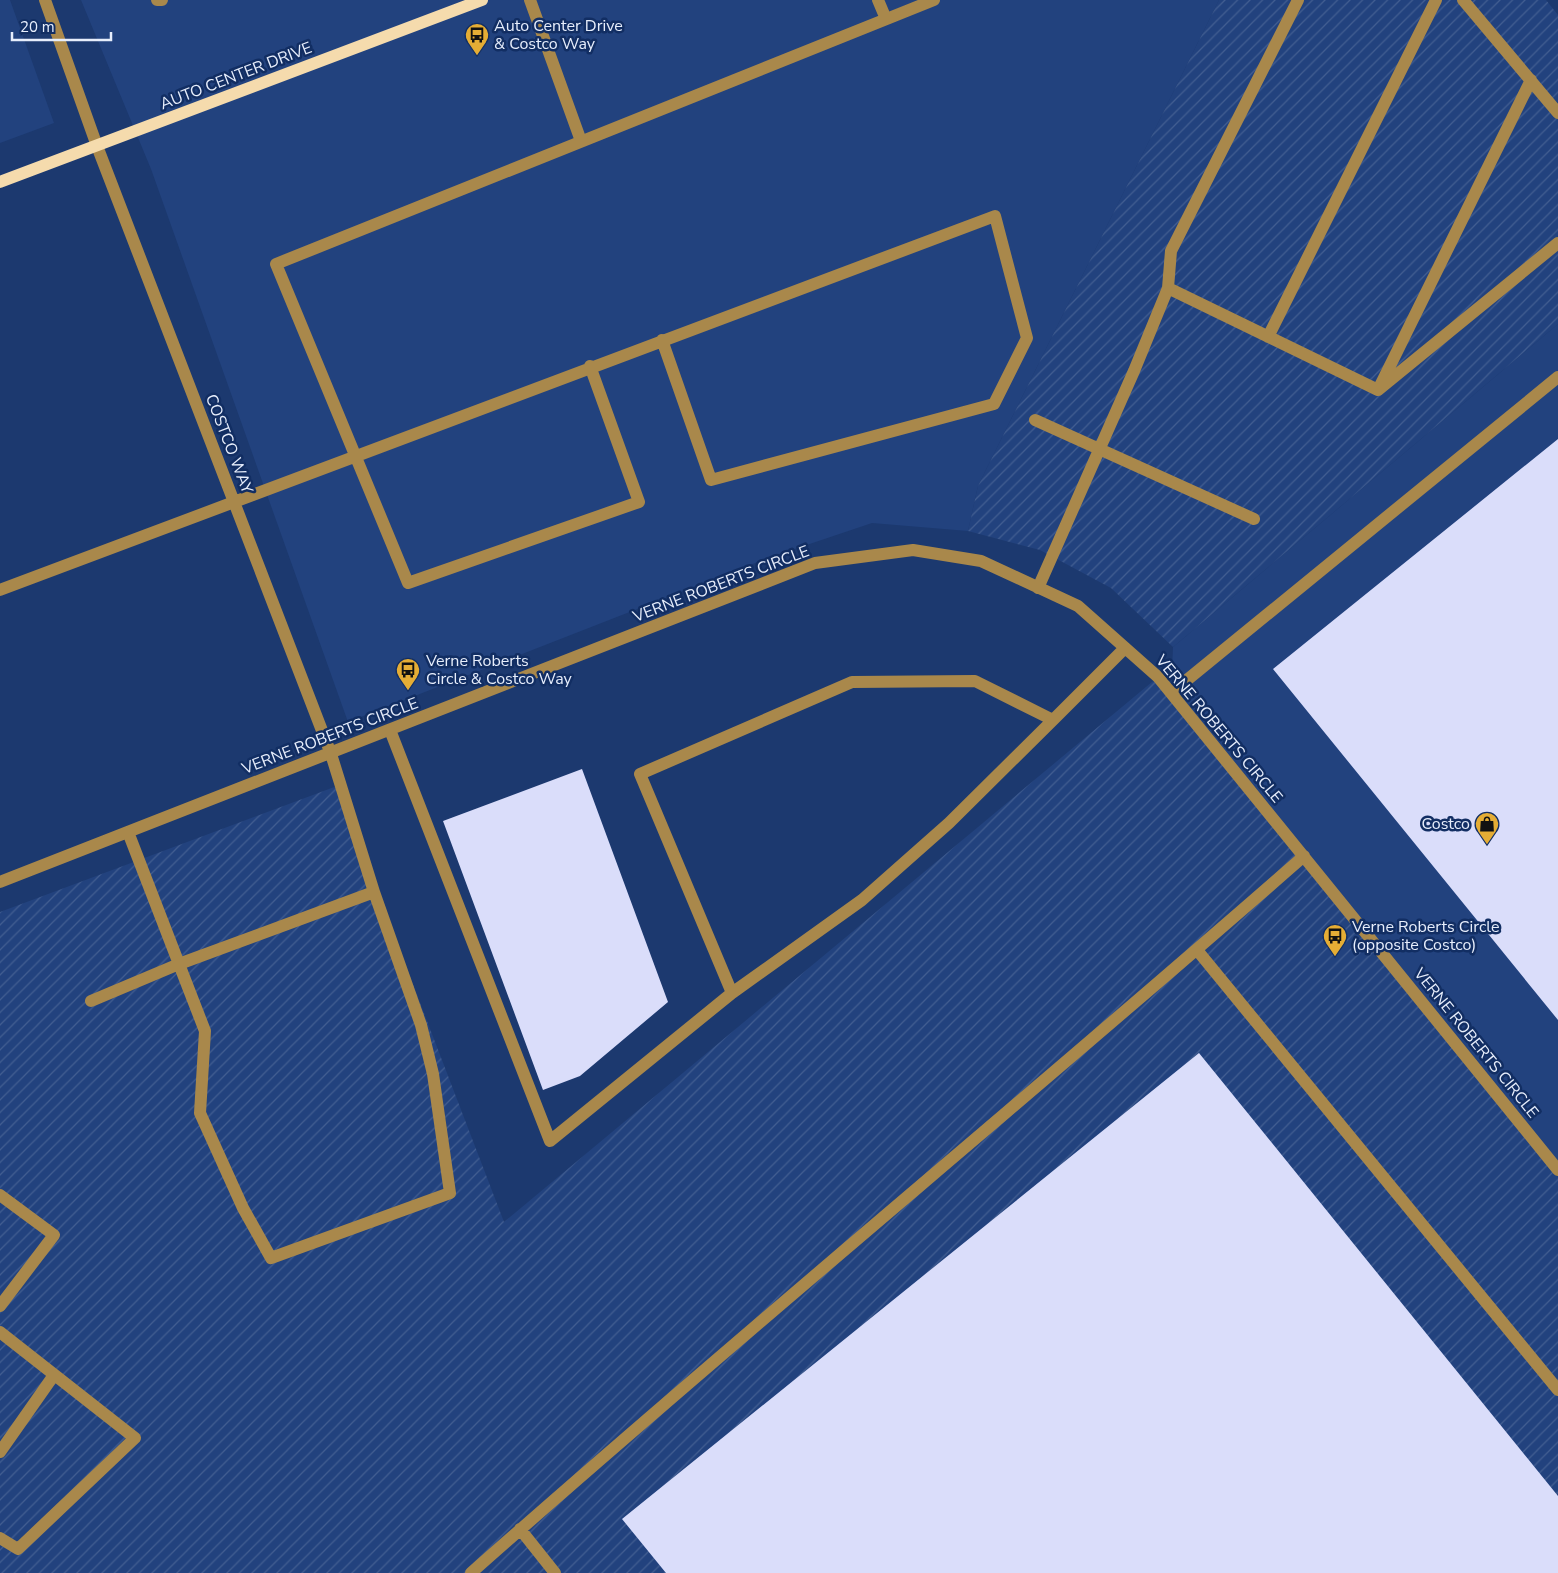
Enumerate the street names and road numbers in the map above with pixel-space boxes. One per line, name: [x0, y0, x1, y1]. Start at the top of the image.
street label: AUTO CENTER DRIVE: [157, 37, 315, 115]
street label: COSTCO WAY: [200, 391, 258, 497]
street label: VERNE ROBERTS CIRCLE: [629, 540, 812, 628]
street label: VERNE ROBERTS CIRCLE: [1150, 649, 1288, 808]
street label: VERNE ROBERTS CIRCLE: [238, 692, 421, 780]
street label: VERNE ROBERTS CIRCLE: [1408, 963, 1543, 1123]

